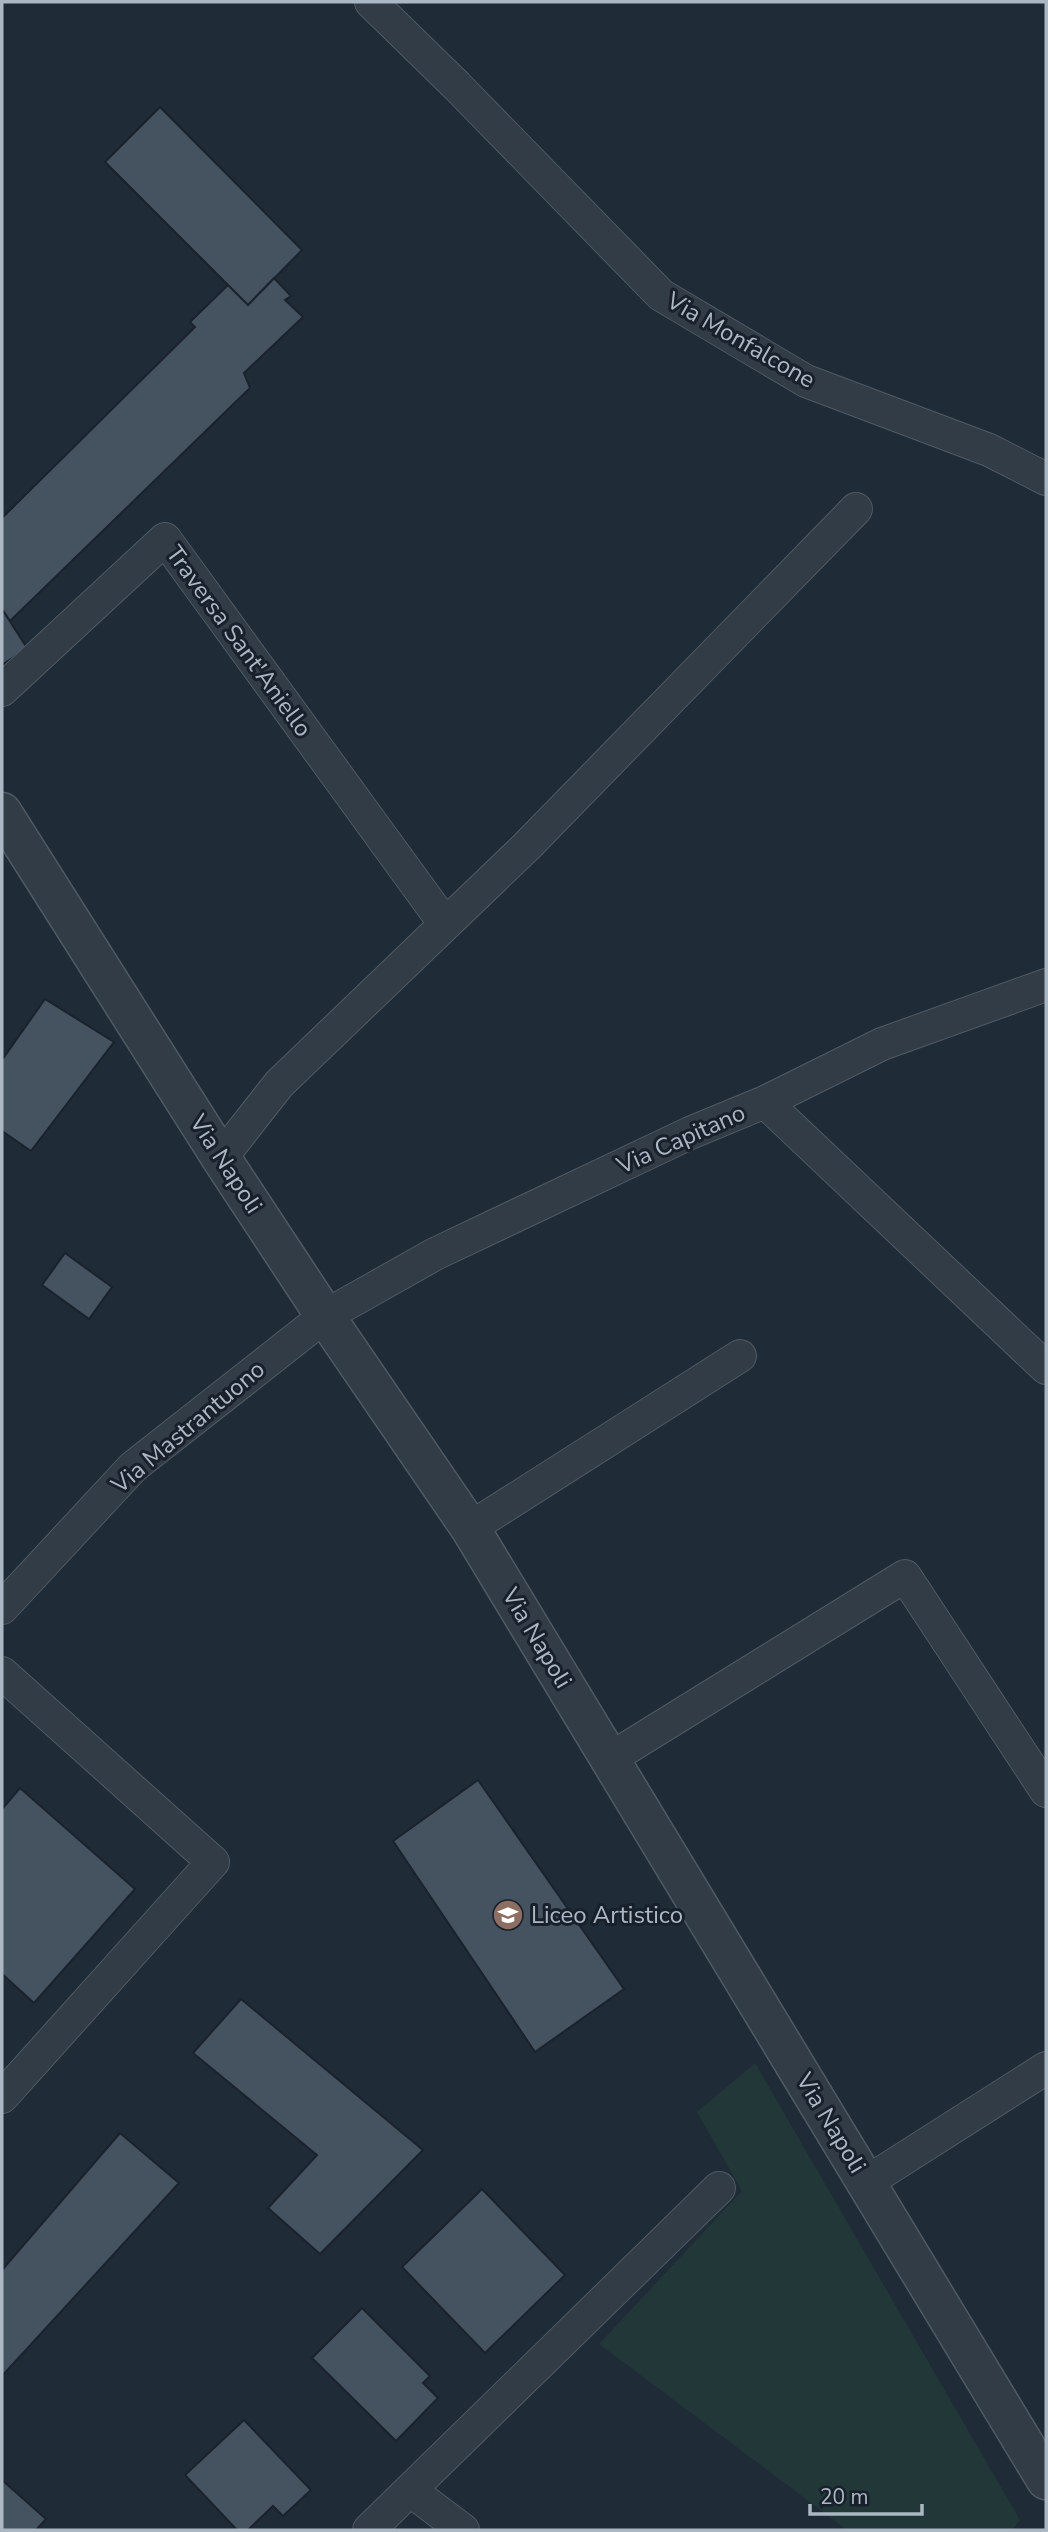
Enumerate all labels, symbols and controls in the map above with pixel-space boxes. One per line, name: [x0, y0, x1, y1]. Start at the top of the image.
street label: Via Monfalcone: [660, 284, 821, 396]
street label: Traversa Sant'Aniello: [159, 539, 319, 743]
street label: Via Capitano: [611, 1096, 750, 1182]
street label: Via Napoli: [182, 1108, 270, 1219]
street label: Via Mastrantuono: [104, 1353, 271, 1501]
street label: Via Napoli: [494, 1581, 579, 1694]
school or university icon: Liceo Artistico: [491, 1898, 525, 1932]
place label: Liceo Artistico: [531, 1899, 683, 1931]
street label: Via Napoli: [788, 2066, 873, 2179]
scale bar: [810, 2472, 922, 2516]
text: 20 m: [820, 2483, 869, 2511]

